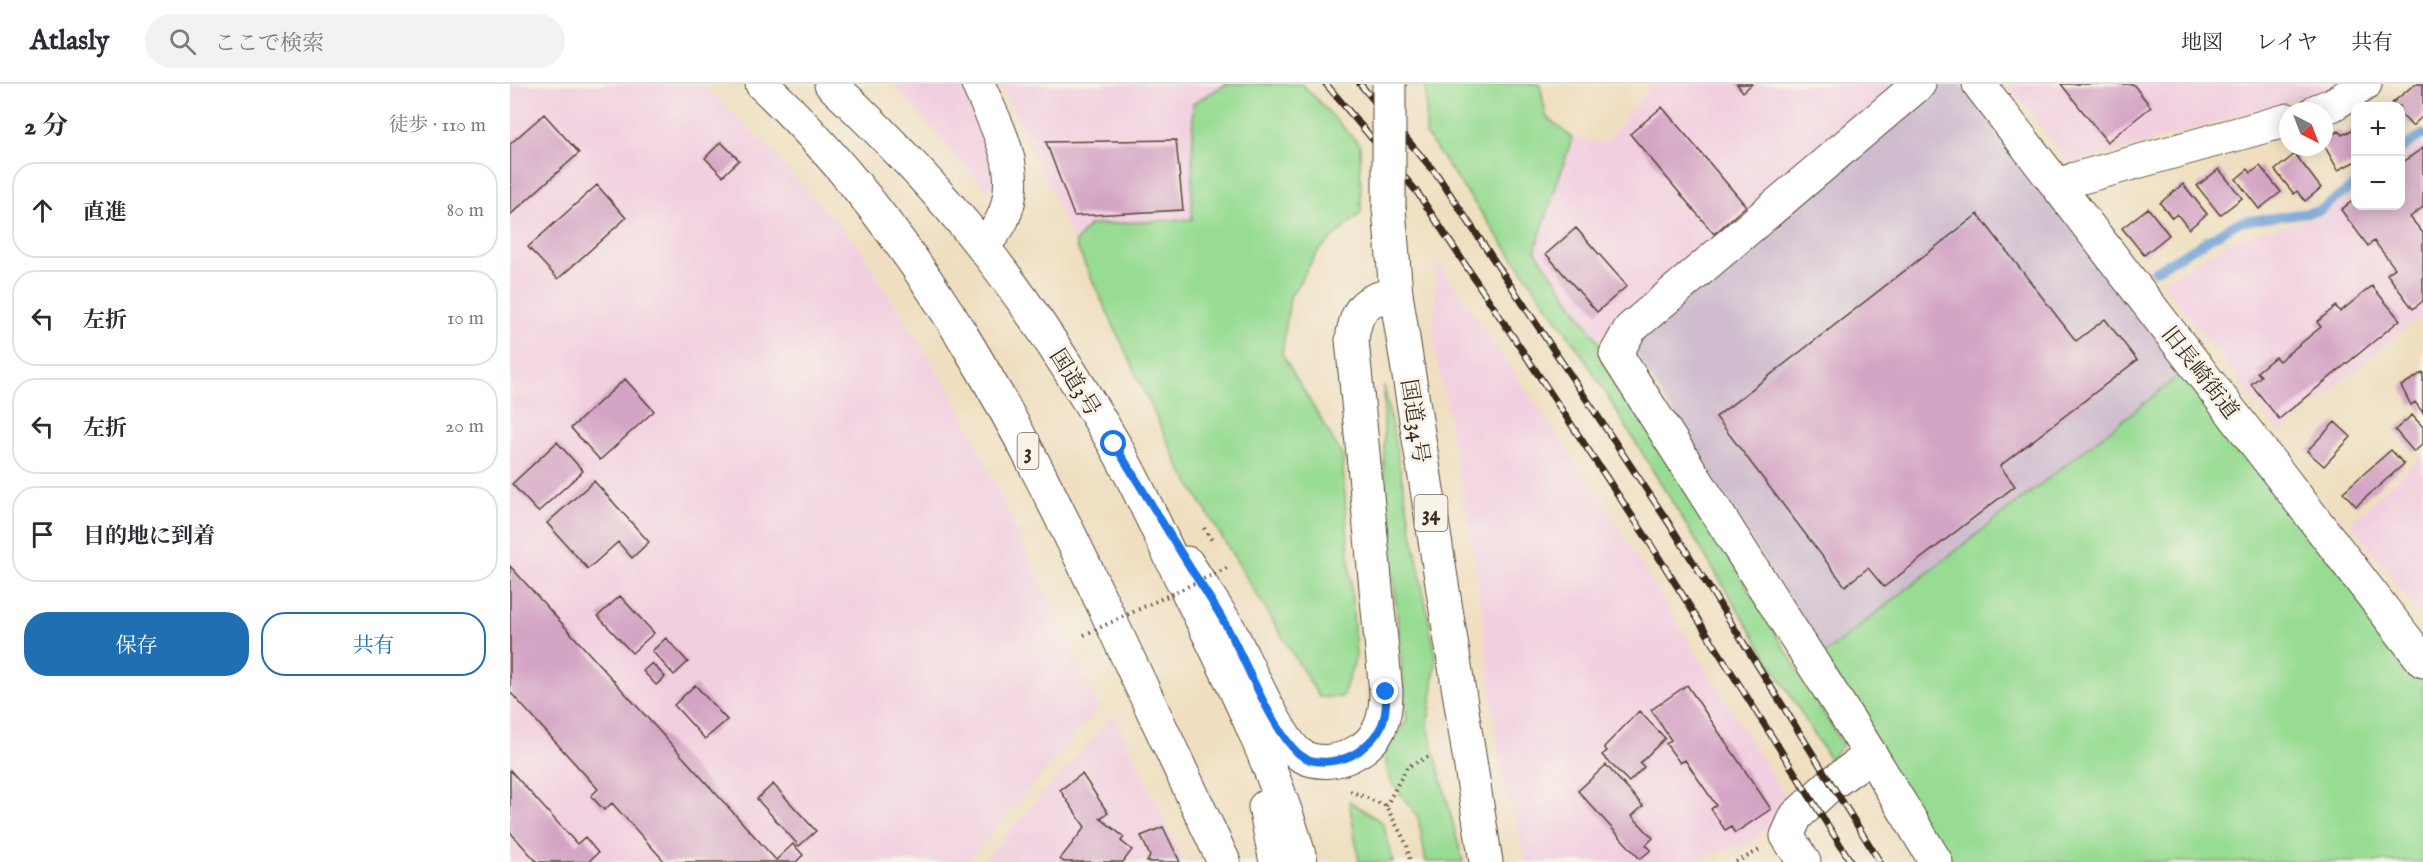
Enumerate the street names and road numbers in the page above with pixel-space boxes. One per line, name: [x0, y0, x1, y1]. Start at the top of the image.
street label: 旧長崎街道: [2155, 321, 2244, 425]
street label: 国道3号: [1043, 344, 1106, 422]
street label: 国道34号: [1394, 377, 1435, 465]
road number: 3: [1018, 433, 1038, 469]
road number: 34: [1414, 495, 1448, 531]

